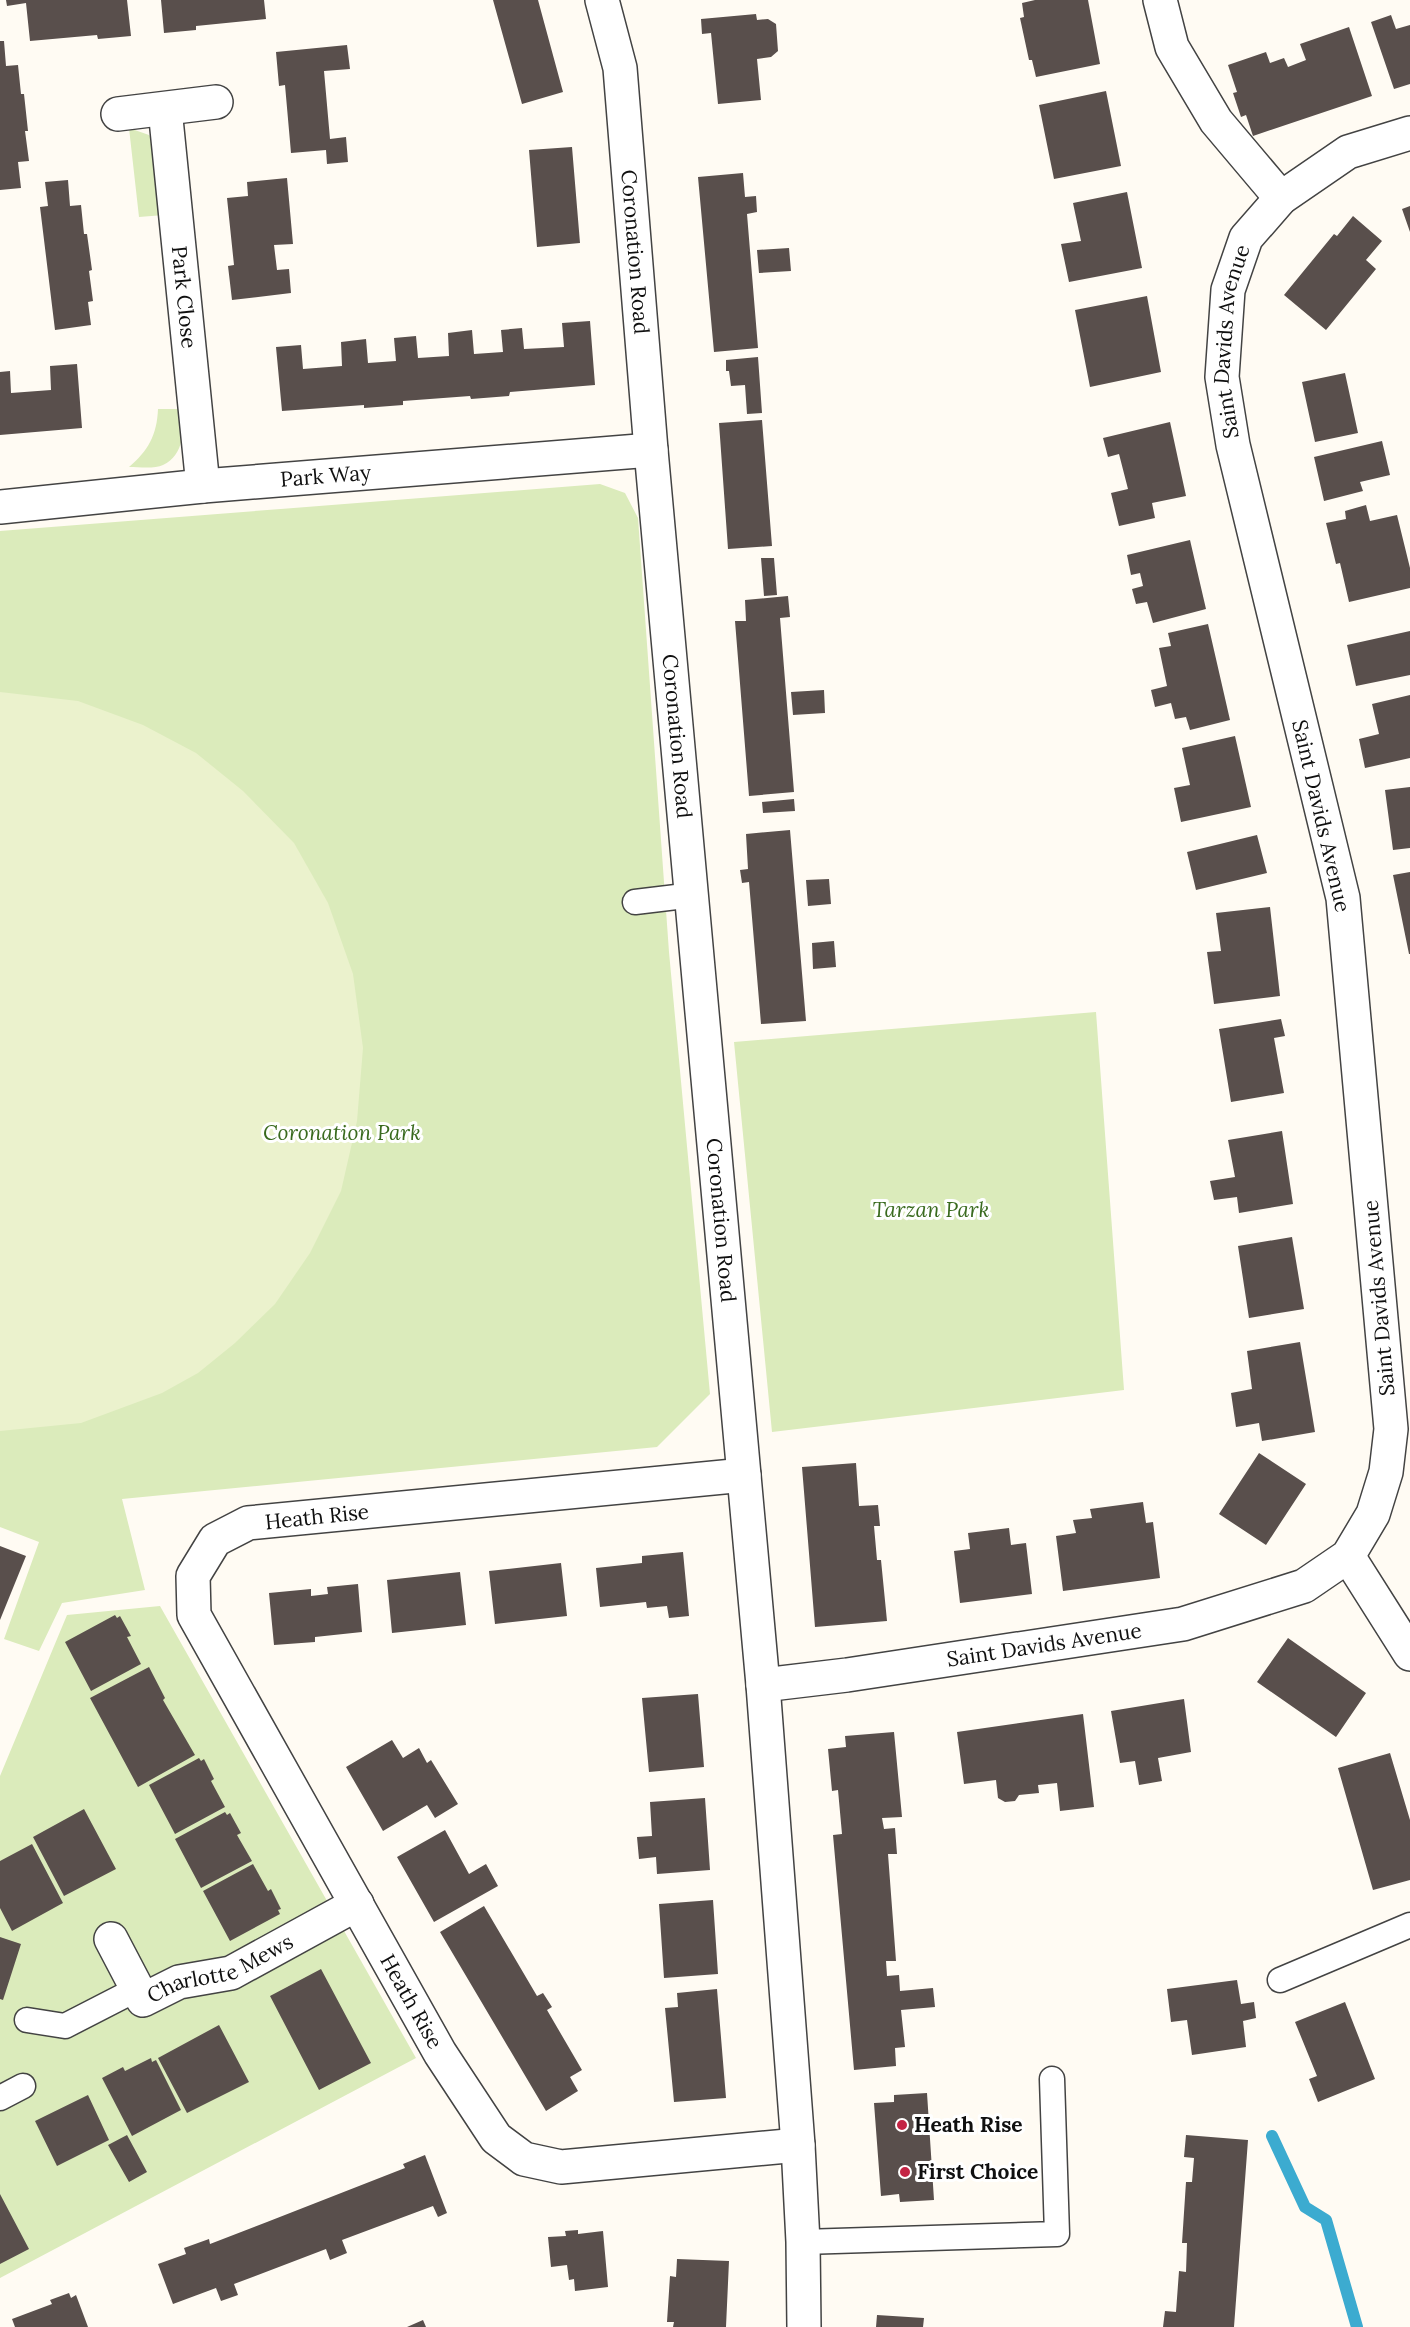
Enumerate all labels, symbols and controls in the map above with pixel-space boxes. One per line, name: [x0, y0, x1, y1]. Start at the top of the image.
street label: Coronation Road: [615, 169, 656, 335]
street label: Saint Davids Avenue: [1208, 241, 1256, 441]
street label: Park Close: [166, 244, 203, 350]
street label: Park Way: [279, 459, 372, 493]
street label: Coronation Road: [657, 653, 698, 820]
street label: Saint Davids Avenue: [1286, 717, 1357, 915]
park label: Coronation Park: [263, 1119, 421, 1146]
street label: Coronation Road: [700, 1137, 742, 1304]
park label: Tarzan Park: [872, 1196, 990, 1223]
street label: Saint Davids Avenue: [1356, 1199, 1401, 1397]
street label: Heath Rise: [264, 1498, 370, 1535]
street label: Saint Davids Avenue: [945, 1616, 1143, 1673]
street label: Charlotte Mews: [142, 1928, 298, 2009]
street label: Heath Rise: [374, 1949, 449, 2053]
place label: Heath Rise: [914, 2111, 1023, 2138]
marker: Heath Rise: [895, 2118, 909, 2132]
place label: First Choice: [917, 2158, 1038, 2185]
marker: First Choice: [898, 2165, 912, 2179]

